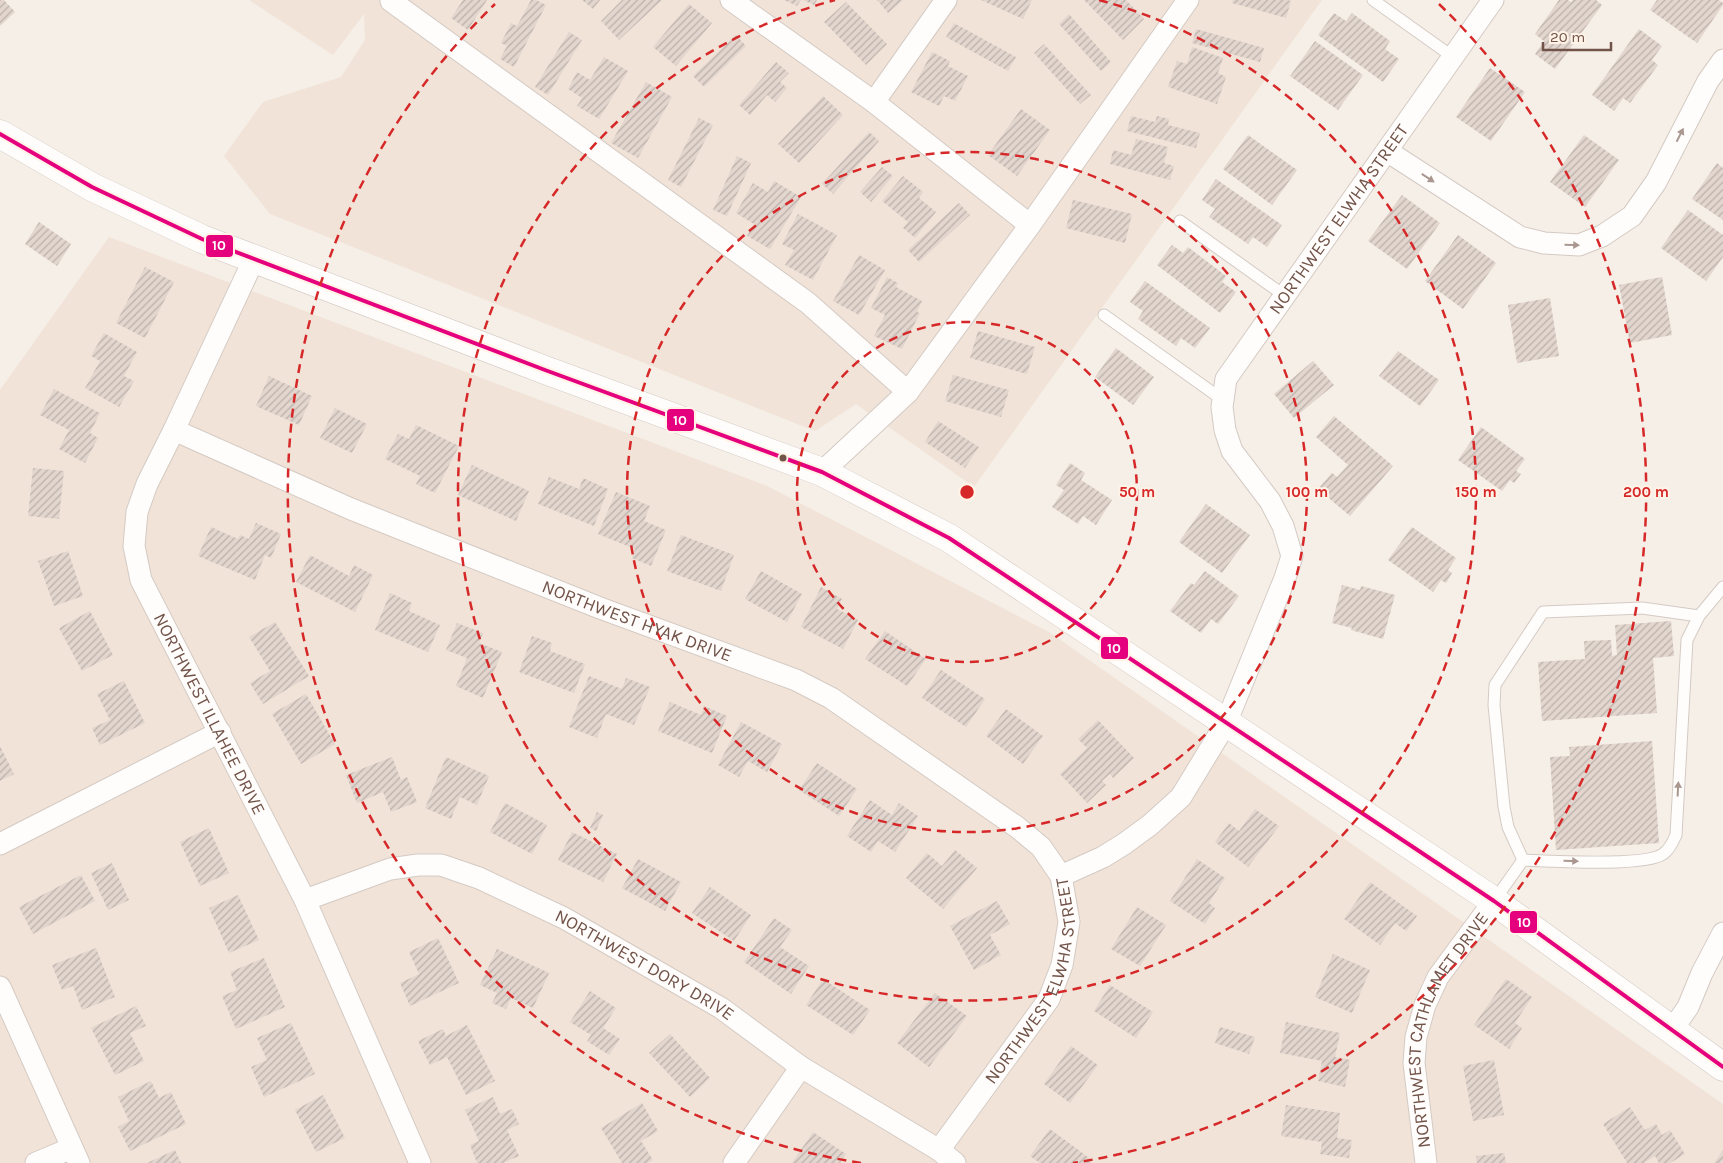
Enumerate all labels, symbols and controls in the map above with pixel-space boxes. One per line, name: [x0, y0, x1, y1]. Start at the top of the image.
scale bar: [1543, 20, 1610, 52]
text: 20 m: [1550, 28, 1585, 46]
street label: NORTHWEST ELWHA STREET: [1264, 120, 1413, 318]
one-way arrow: [1676, 128, 1684, 142]
one-way arrow: [1421, 173, 1434, 183]
line badge: 10: [205, 234, 234, 258]
text: 10: [212, 237, 226, 254]
one-way arrow: [1564, 241, 1580, 249]
line badge: 10: [666, 408, 695, 432]
text: 10: [673, 412, 687, 429]
unlabelled marker: [778, 453, 788, 463]
centre of rings: [958, 483, 976, 501]
text: 50 m: [1119, 483, 1155, 501]
text: 100 m: [1286, 483, 1328, 501]
text: 150 m: [1455, 483, 1497, 501]
text: 200 m: [1623, 483, 1669, 501]
street label: NORTHWEST HYAK DRIVE: [539, 575, 735, 666]
street label: NORTHWEST ILLAHEE DRIVE: [149, 609, 270, 818]
line badge: 10: [1100, 636, 1129, 660]
text: 10: [1107, 640, 1121, 657]
one-way arrow: [1675, 780, 1683, 796]
one-way arrow: [1564, 858, 1580, 866]
street label: NORTHWEST ELWHA STREET: [980, 876, 1081, 1088]
street label: NORTHWEST DORY DRIVE: [552, 904, 739, 1025]
street label: NORTHWEST CATHLAMET DRIVE: [1403, 908, 1493, 1149]
line badge: 10: [1509, 910, 1538, 934]
text: 10: [1517, 914, 1531, 931]

